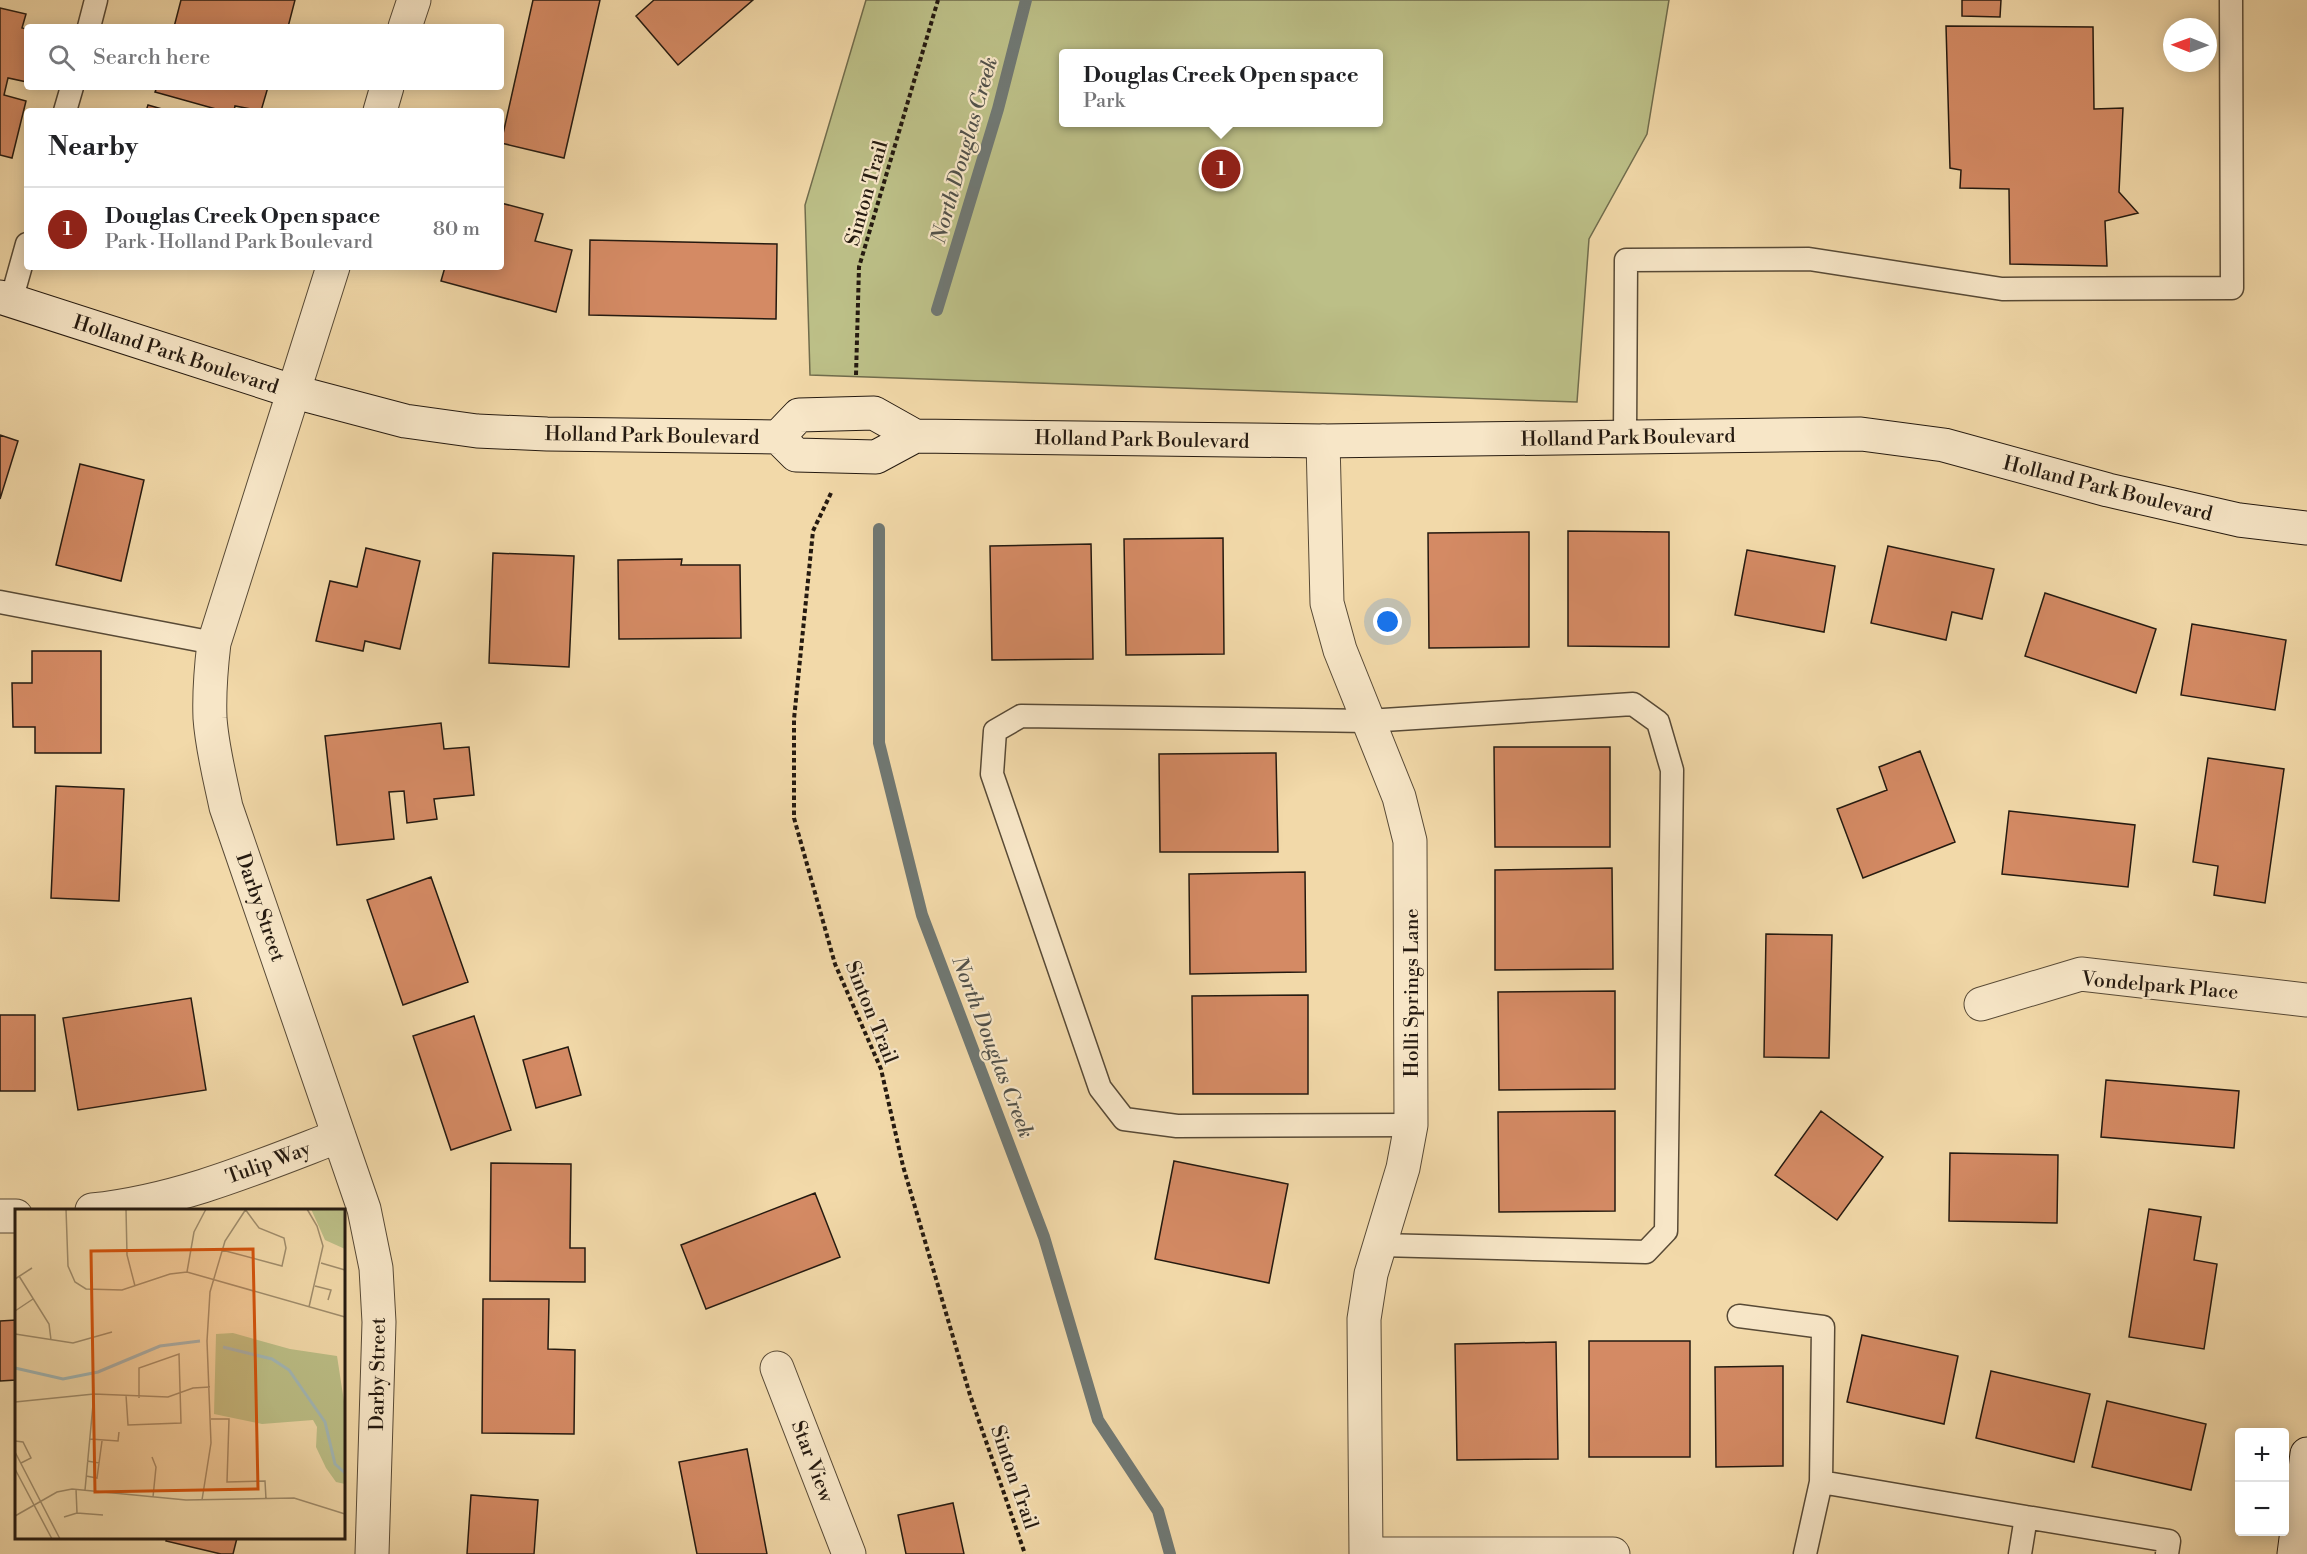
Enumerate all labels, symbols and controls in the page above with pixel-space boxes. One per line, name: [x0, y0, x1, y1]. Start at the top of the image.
north arrow: [2163, 18, 2217, 72]
search box: [24, 24, 504, 90]
icon: search: [45, 41, 78, 74]
text: Search here: [93, 44, 210, 71]
popup: [1059, 49, 1383, 127]
water label: North Douglas Creek: [926, 54, 1004, 247]
text: Douglas Creek Open space: [1083, 62, 1359, 89]
text: Park: [1083, 89, 1125, 114]
text: Nearby: [48, 131, 138, 163]
street label: Sinton Trail: [840, 138, 894, 249]
pin: 1: [1202, 146, 1240, 192]
text: Douglas Creek Open space: [105, 203, 380, 230]
text: 1: [63, 217, 72, 242]
text: 80 m: [433, 217, 480, 242]
text: Park · Holland Park Boulevard: [105, 230, 373, 255]
street label: Holland Park Boulevard: [70, 310, 282, 401]
street label: Holland Park Boulevard: [544, 422, 760, 451]
street label: Holland Park Boulevard: [1520, 424, 1736, 453]
street label: Holland Park Boulevard: [1034, 426, 1250, 455]
street label: Holland Park Boulevard: [2000, 451, 2215, 528]
your location: [1373, 607, 1402, 636]
street label: Darby Street: [229, 850, 290, 965]
street label: Holli Springs Lane: [1400, 908, 1425, 1078]
water label: North Douglas Creek: [945, 952, 1039, 1142]
street label: Sinton Trail: [839, 958, 903, 1068]
street label: Vondelpark Place: [2079, 967, 2239, 1006]
street label: Tulip Way: [223, 1136, 315, 1190]
inset map: [15, 1209, 345, 1539]
street label: Darby Street: [365, 1317, 392, 1431]
street label: Star View: [785, 1417, 839, 1507]
street label: Sinton Trail: [984, 1422, 1043, 1533]
map controls: [2235, 1428, 2289, 1536]
button: +: [2235, 1428, 2289, 1482]
button: −: [2235, 1482, 2289, 1536]

